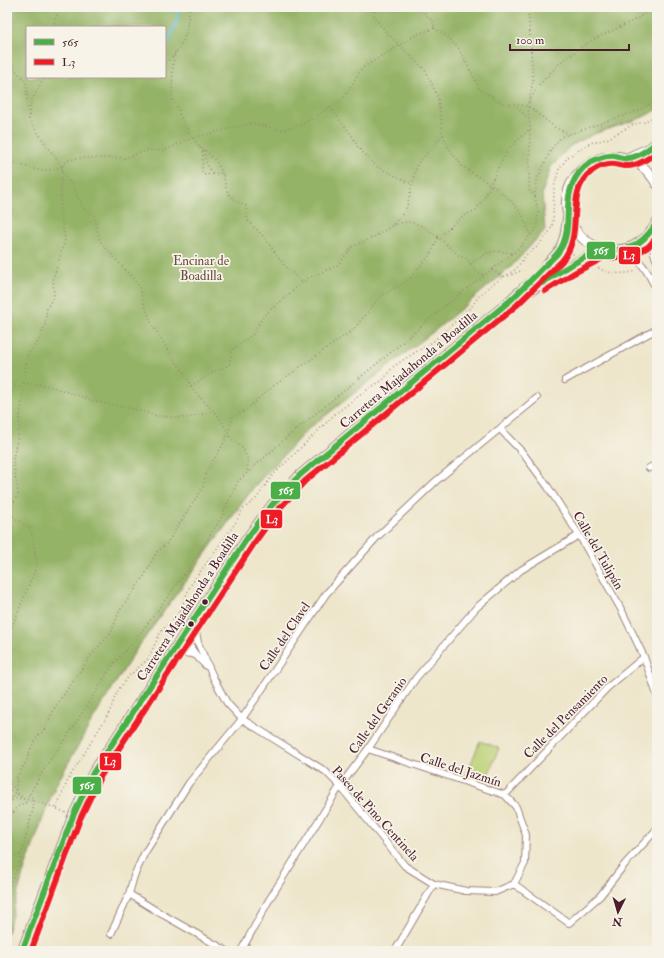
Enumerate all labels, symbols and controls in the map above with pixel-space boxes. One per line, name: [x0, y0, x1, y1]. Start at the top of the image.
legend: [26, 26, 166, 78]
scale bar: [510, 26, 629, 52]
text: 100 m: [516, 33, 545, 48]
text: 565: [62, 35, 79, 50]
text: L3: [62, 55, 75, 70]
line badge: 565: [586, 241, 616, 260]
text: 565: [593, 244, 609, 257]
line badge: L3: [618, 246, 641, 265]
text: L3: [623, 249, 635, 262]
park label: Encinar de Boadilla: [173, 253, 230, 284]
street label: Carretera Majadahonda a Boadilla: [337, 307, 481, 432]
line badge: 565: [270, 481, 301, 500]
text: 565: [278, 484, 294, 497]
street label: Calle del Tulipán: [568, 508, 627, 593]
line badge: L3: [260, 509, 283, 529]
text: L3: [266, 513, 278, 526]
street label: Carretera Majadahonda a Boadilla: [134, 528, 242, 684]
unlabelled marker: [200, 597, 210, 607]
street label: Calle del Clavel: [256, 598, 314, 674]
unlabelled marker: [186, 619, 196, 629]
street label: Calle del Pensamiento: [520, 671, 611, 762]
street label: Calle del Geranio: [345, 674, 410, 757]
street label: Calle del Jazmín: [418, 749, 504, 791]
line badge: L3: [99, 752, 122, 771]
text: L3: [104, 755, 116, 768]
street label: Paseo de Pino Centinela: [328, 763, 423, 865]
line badge: 565: [72, 776, 102, 795]
text: 565: [79, 779, 95, 792]
north arrow: [598, 892, 638, 932]
text: N: [611, 914, 624, 928]

